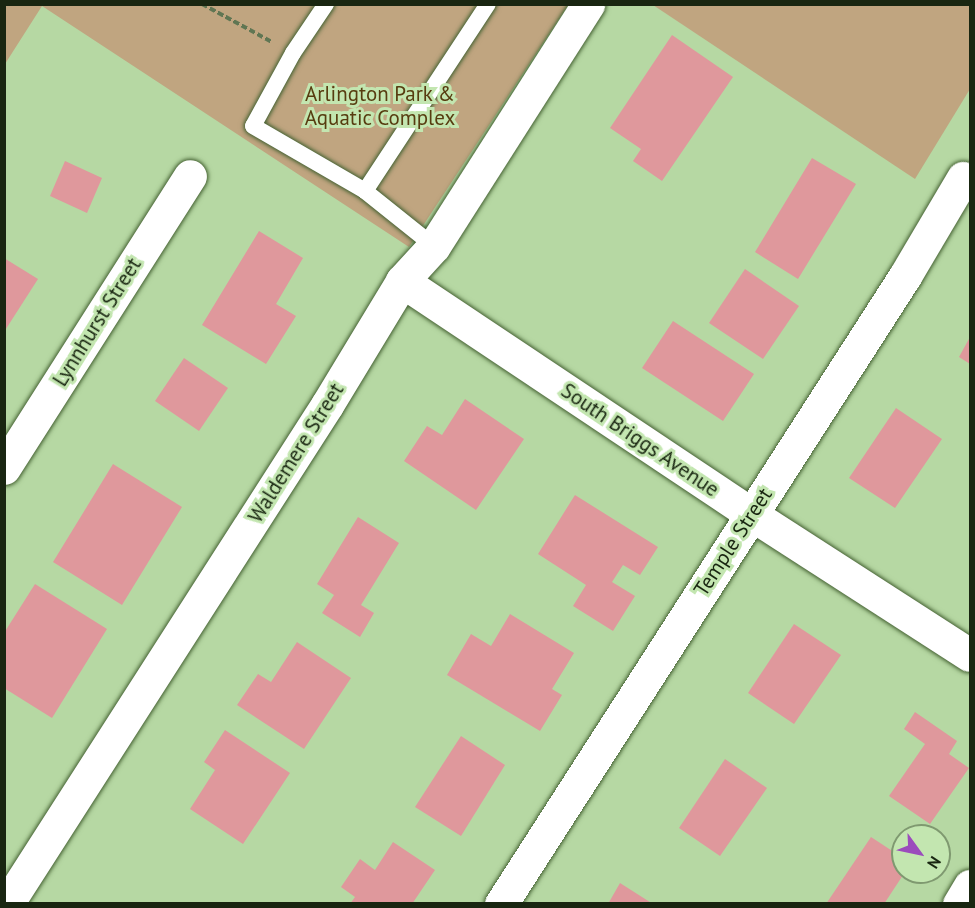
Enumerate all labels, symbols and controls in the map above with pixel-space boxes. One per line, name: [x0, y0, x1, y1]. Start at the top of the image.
park label: Arlington Park & Aquatic Complex: [305, 81, 455, 131]
street label: Lynnhurst Street: [47, 253, 147, 391]
street label: South Briggs Avenue: [556, 378, 724, 502]
street label: Waldemere Street: [243, 379, 349, 527]
street label: Temple Street: [689, 483, 777, 601]
north arrow: [891, 824, 951, 884]
text: N: [923, 853, 946, 873]

